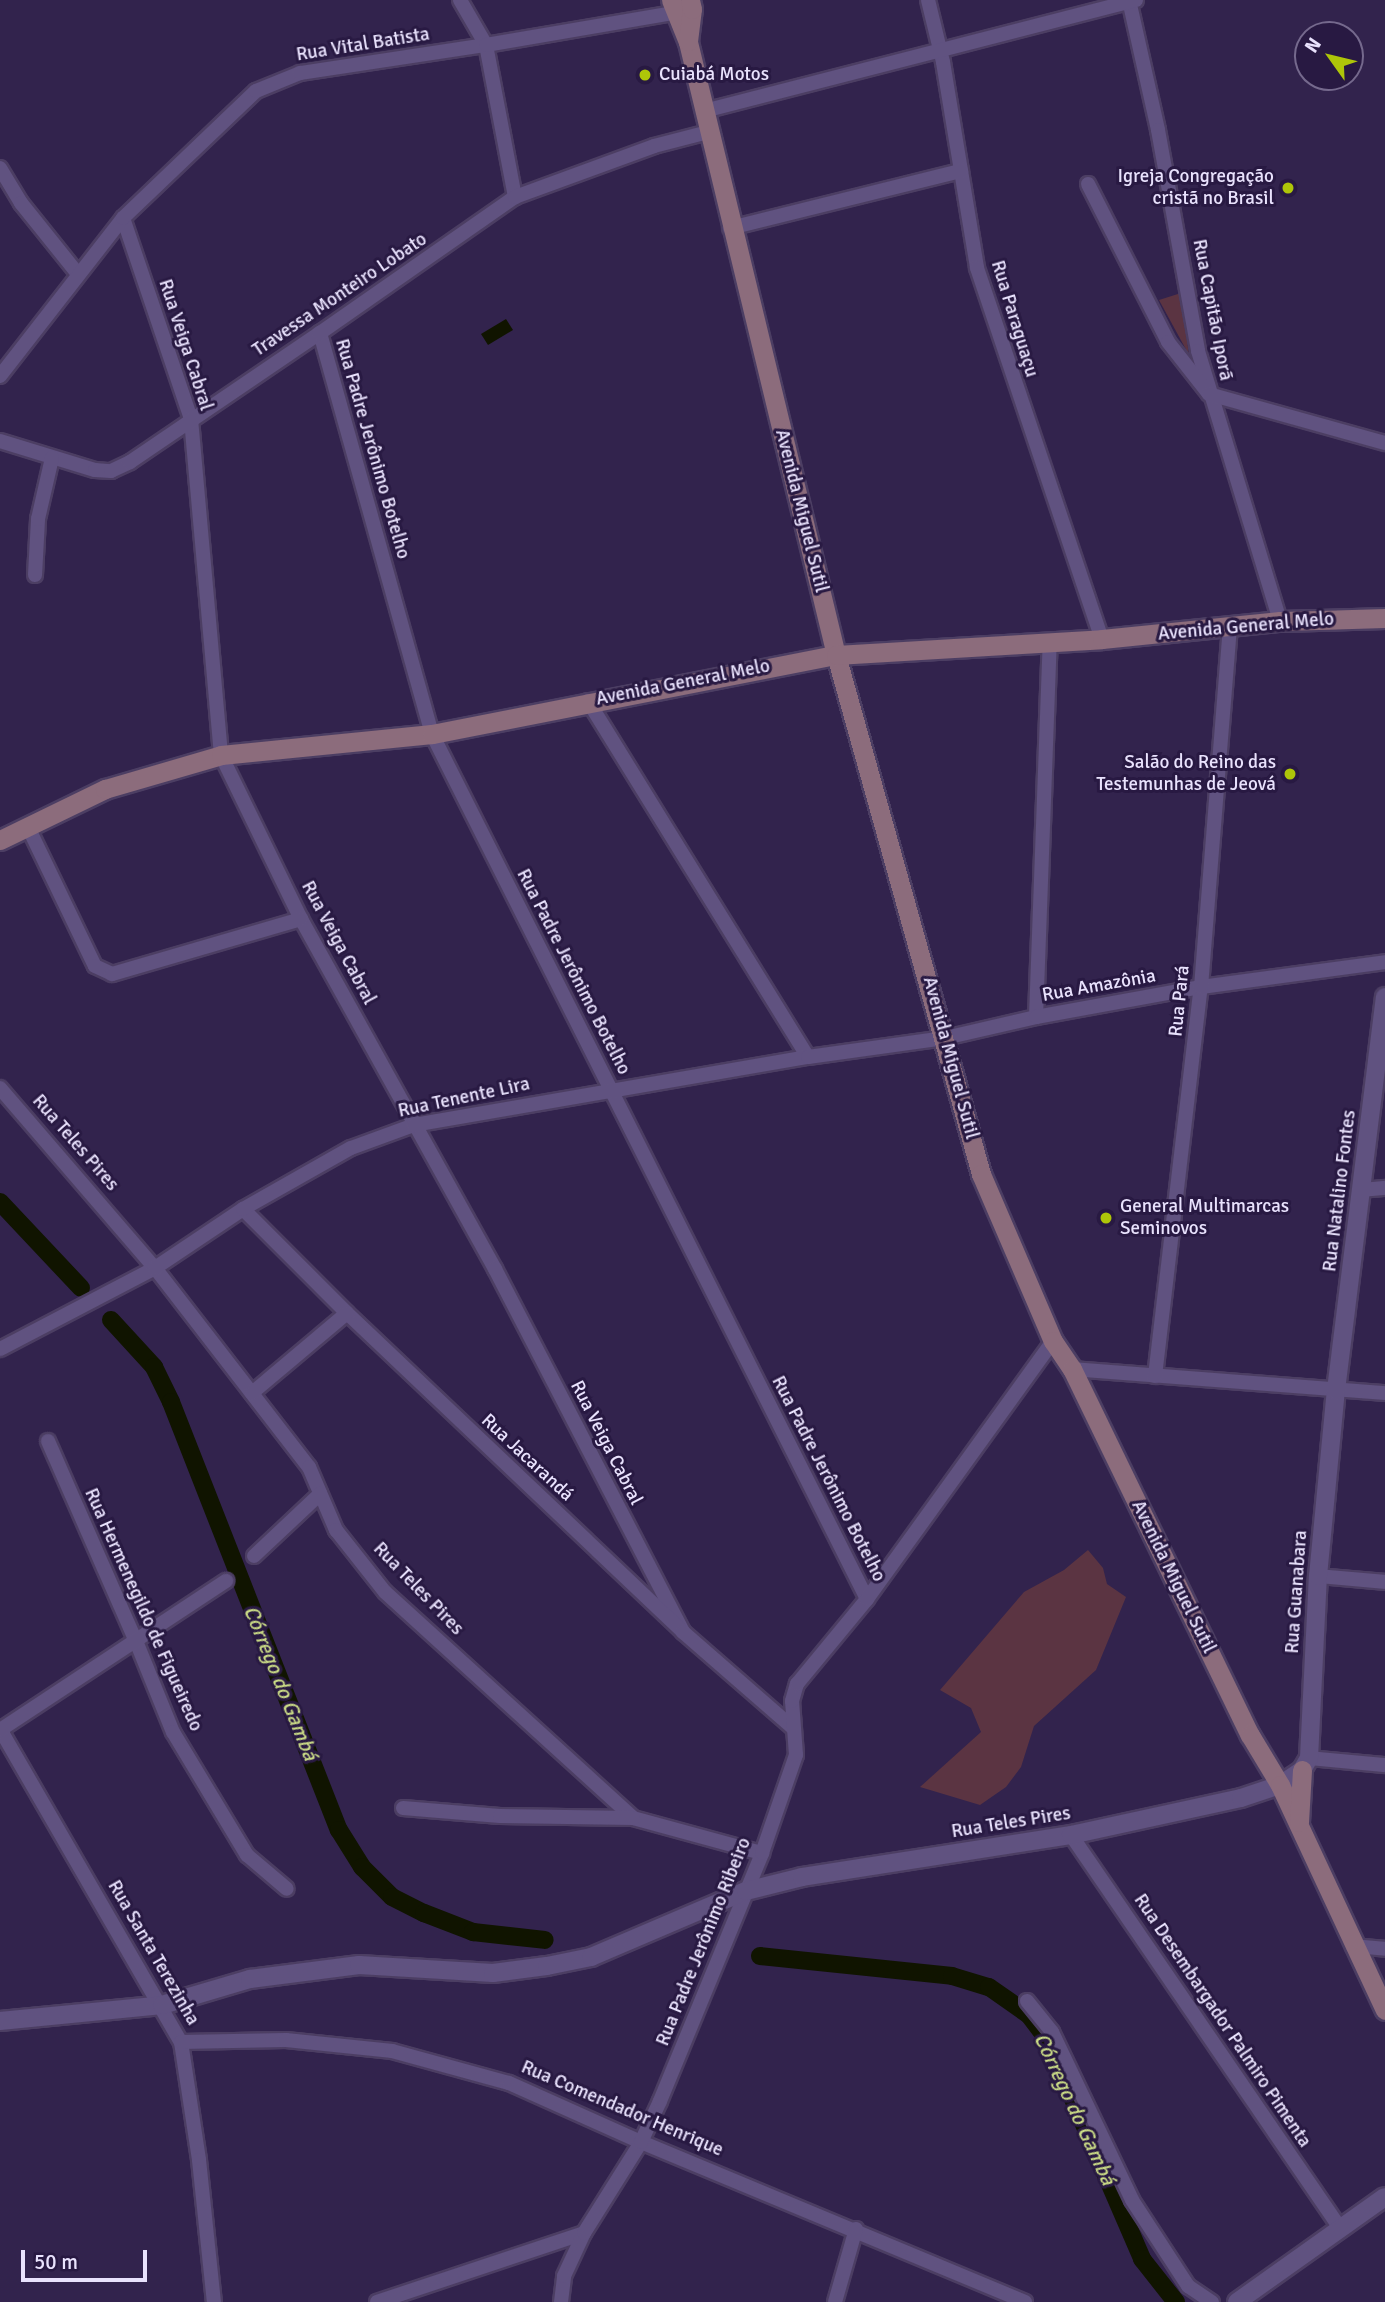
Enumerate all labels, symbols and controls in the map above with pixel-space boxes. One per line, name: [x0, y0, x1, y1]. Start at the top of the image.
north arrow: [1294, 21, 1364, 91]
street label: Rua Vital Batista: [295, 23, 431, 67]
text: N: [1300, 33, 1327, 58]
place label: Cuiabá Motos: [659, 64, 769, 86]
marker: Cuiabá Motos: [637, 67, 653, 83]
place label: Igreja Congregação cristã no Brasil: [1117, 166, 1274, 210]
marker: Igreja Congregação cristã no Brasil: [1280, 180, 1296, 196]
street label: Travessa Monteiro Lobato: [248, 228, 432, 362]
street label: Rua Capitão Iporã: [1187, 237, 1237, 383]
street label: Rua Paraguaçu: [985, 258, 1043, 380]
street label: Rua Veiga Cabral: [153, 276, 217, 414]
street label: Rua Padre Jerônimo Botelho: [330, 336, 414, 562]
street label: Avenida Miguel Sutil: [770, 427, 832, 595]
street label: Avenida General Melo: [1157, 608, 1335, 646]
street label: Avenida General Melo: [594, 655, 772, 711]
place label: Salão do Reino das Testemunhas de Jeová: [1096, 752, 1276, 796]
marker: Salão do Reino das Testemunhas de Jeová: [1282, 766, 1298, 782]
street label: Rua Padre Jerônimo Botelho: [511, 865, 635, 1079]
street label: Rua Veiga Cabral: [296, 877, 380, 1009]
street label: Rua Pará: [1165, 964, 1195, 1038]
street label: Rua Amazônia: [1040, 965, 1158, 1007]
street label: Avenida Miguel Sutil: [917, 974, 983, 1142]
street label: Rua Tenente Lira: [396, 1073, 532, 1123]
street label: Rua Teles Pires: [27, 1090, 123, 1196]
street label: Rua Natalino Fontes: [1319, 1109, 1361, 1273]
place label: General Multimarcas Seminovos: [1120, 1196, 1289, 1240]
marker: General Multimarcas Seminovos: [1098, 1210, 1114, 1226]
street label: Rua Padre Jerônimo Botelho: [766, 1372, 890, 1586]
street label: Rua Veiga Cabral: [565, 1377, 647, 1509]
street label: Rua Jacarandá: [476, 1409, 578, 1507]
street label: Rua Hermenegildo de Figueiredo: [79, 1485, 207, 1735]
street label: Avenida Miguel Sutil: [1126, 1497, 1220, 1657]
street label: Rua Guanabara: [1281, 1530, 1313, 1654]
street label: Rua Teles Pires: [368, 1538, 468, 1640]
water label: Córrego do Gambá: [238, 1602, 324, 1764]
street label: Rua Teles Pires: [950, 1802, 1072, 1844]
street label: Rua Padre Jerônimo Ribeiro: [652, 1835, 756, 2049]
street label: Rua Santa Terezinha: [102, 1876, 204, 2030]
street label: Rua Desembargador Palmiro Pimenta: [1128, 1890, 1316, 2152]
water label: Córrego do Gambá: [1029, 2029, 1121, 2189]
street label: Rua Comendador Henrique: [518, 2056, 726, 2162]
scale bar: [24, 2236, 150, 2280]
text: 50 m: [34, 2249, 78, 2275]

